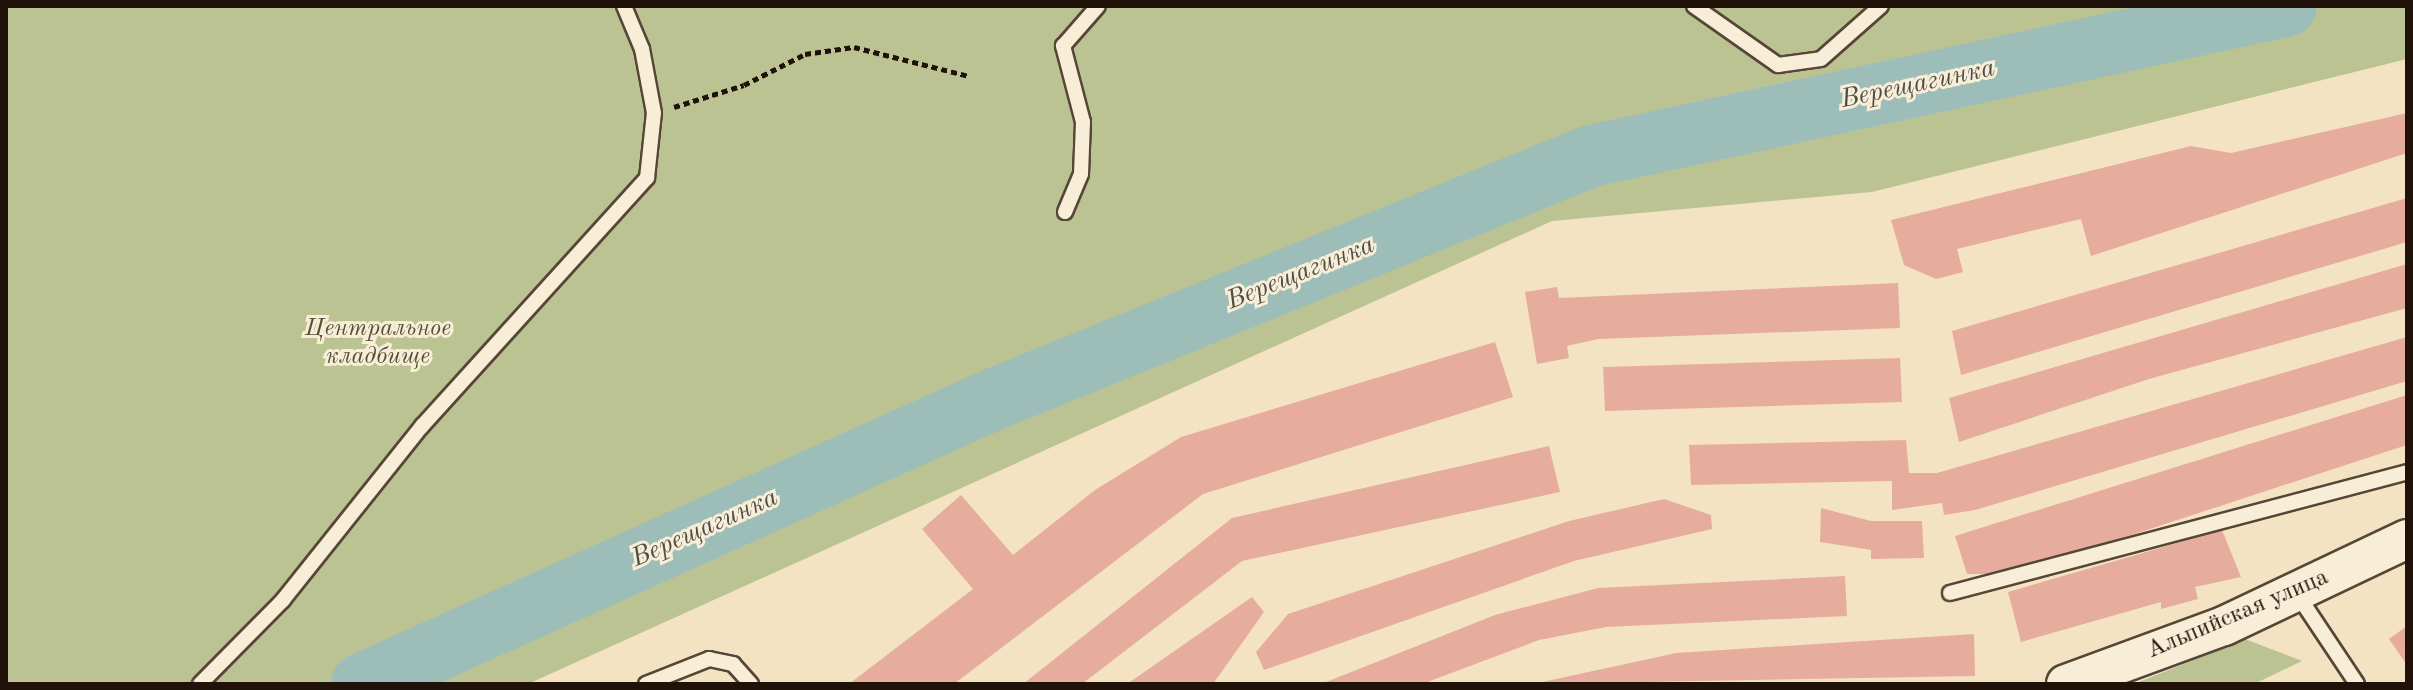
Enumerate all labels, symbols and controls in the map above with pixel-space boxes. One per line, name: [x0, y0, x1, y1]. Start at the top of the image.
water label: Верещагинка: [1838, 53, 1998, 117]
water label: Верещагинка: [1222, 230, 1380, 318]
park label: Центральное кладбище: [305, 316, 451, 372]
water label: Верещагинка: [627, 483, 783, 575]
street label: Альпийская улица: [2143, 564, 2333, 666]

